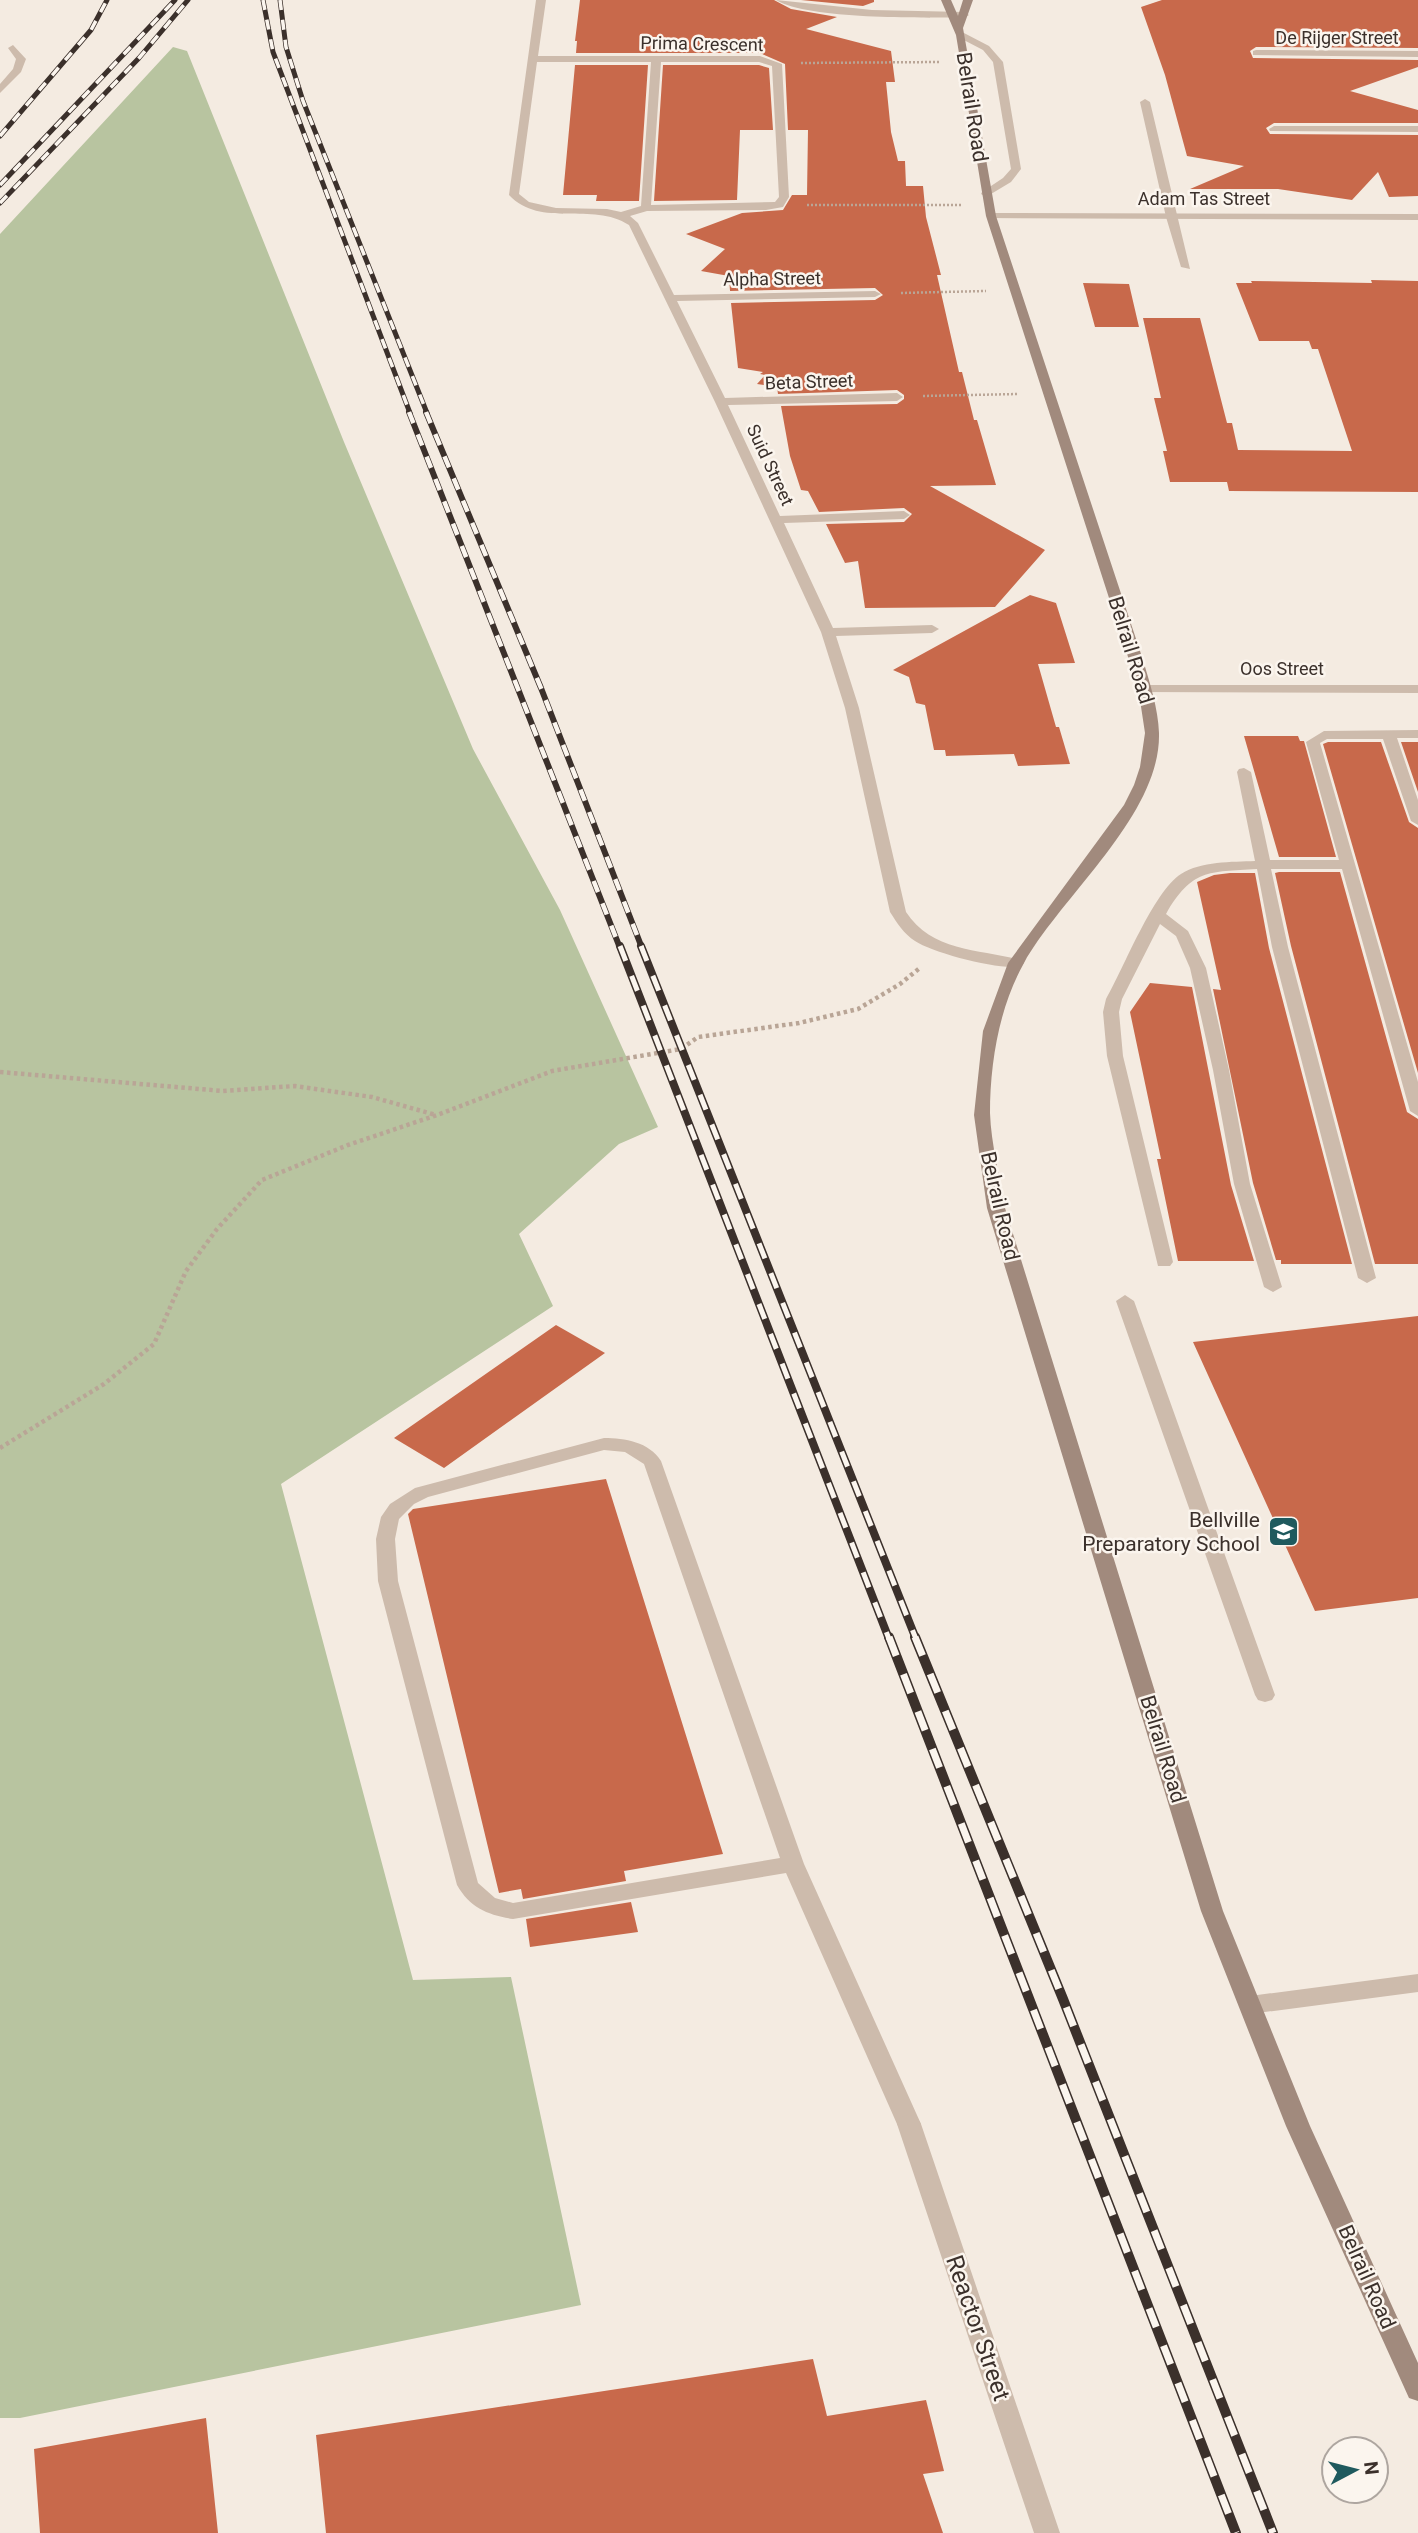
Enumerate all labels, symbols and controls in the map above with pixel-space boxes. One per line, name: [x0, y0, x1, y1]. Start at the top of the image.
street label: De Rijger Street: [1275, 27, 1399, 48]
street label: Prima Crescent: [640, 32, 764, 55]
street label: Belrail Road: [951, 50, 993, 164]
street label: Adam Tas Street: [1138, 188, 1270, 209]
street label: Alpha Street: [723, 267, 821, 290]
street label: Beta Street: [764, 369, 854, 394]
street label: Suid Street: [743, 421, 798, 509]
street label: Belrail Road: [1103, 593, 1159, 707]
street label: Oos Street: [1240, 658, 1324, 679]
street label: Belrail Road: [976, 1149, 1024, 1263]
place label: Bellville Preparatory School: [1082, 1508, 1260, 1556]
school or university icon: Bellville Preparatory School: [1266, 1515, 1300, 1549]
street label: Belrail Road: [1135, 1692, 1191, 1806]
street label: Belrail Road: [1333, 2221, 1401, 2333]
street label: Reactor Street: [940, 2252, 1016, 2404]
north arrow: [1320, 2435, 1390, 2505]
text: N: [1359, 2460, 1384, 2476]

